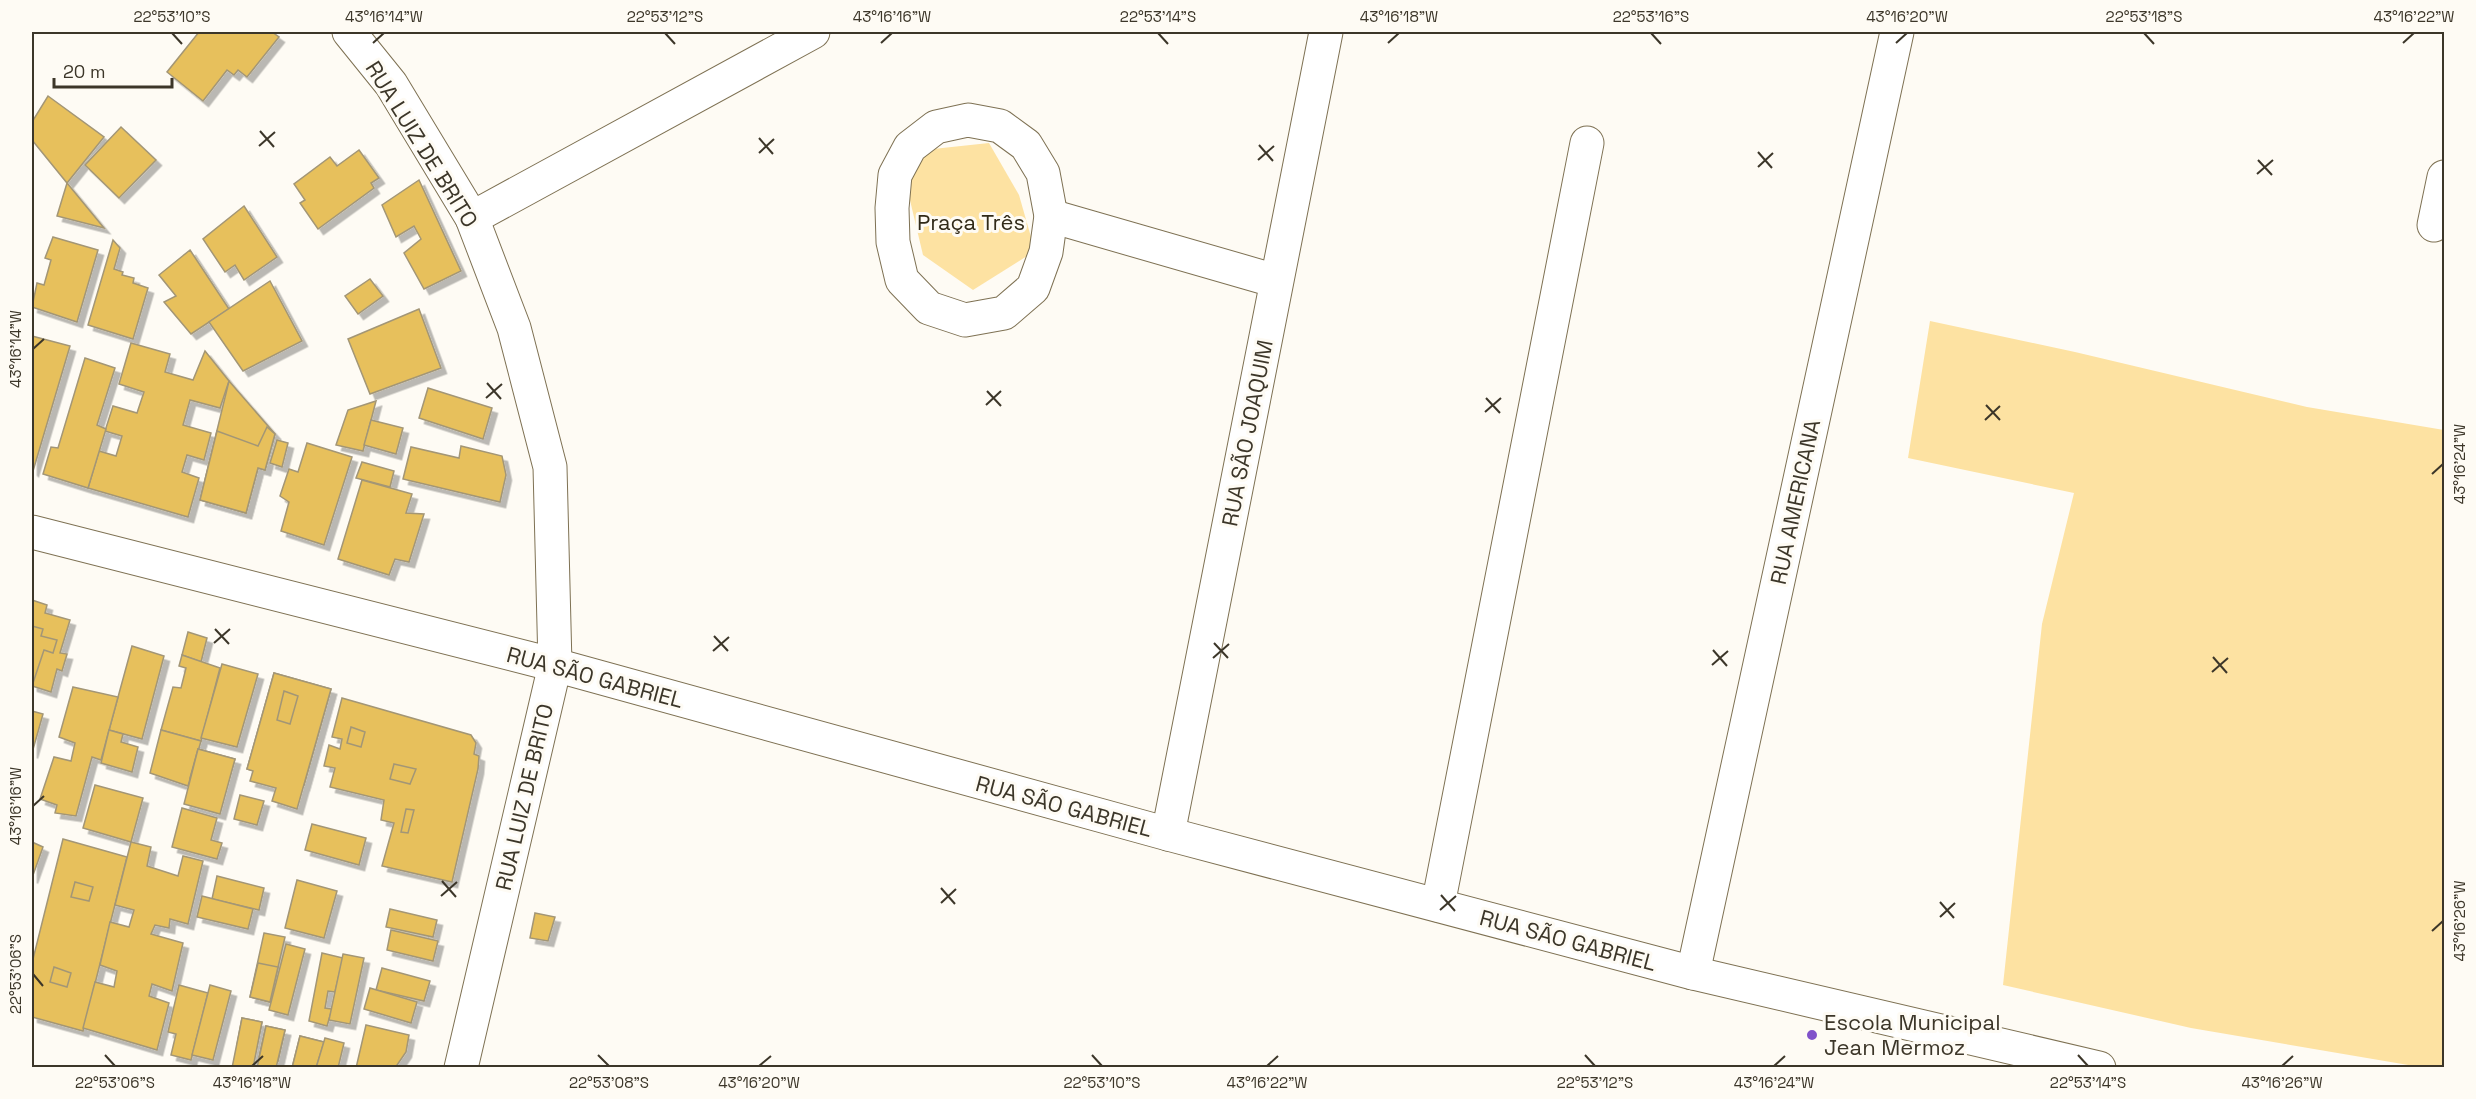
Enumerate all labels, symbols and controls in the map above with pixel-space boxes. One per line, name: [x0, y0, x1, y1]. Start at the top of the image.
text: 22°53'10"S: [133, 7, 211, 26]
text: 43°16'14"W: [345, 7, 423, 26]
text: 22°53'12"S: [627, 7, 703, 26]
text: 43°16'16"W: [853, 7, 931, 26]
text: 22°53'14"S: [1120, 7, 1196, 26]
text: 43°16'18"W: [1360, 7, 1438, 26]
text: 22°53'16"S: [1613, 7, 1689, 26]
text: 43°16'20"W: [1866, 7, 1948, 26]
text: 22°53'18"S: [2106, 7, 2182, 26]
text: 43°16'22"W: [2374, 7, 2454, 26]
scale bar: [54, 51, 172, 89]
street label: RUA LUIZ DE BRITO: [360, 56, 484, 232]
text: 20 m: [63, 60, 106, 83]
park label: Praça Três: [917, 208, 1025, 236]
text: 43°16'14"W: [6, 310, 25, 388]
street label: RUA SÃO JOAQUIM: [1215, 337, 1279, 529]
street label: RUA AMERICANA: [1764, 417, 1826, 587]
text: 43°16'24"W: [2450, 424, 2469, 504]
street label: RUA SÃO GABRIEL: [504, 640, 686, 714]
street label: RUA LUIZ DE BRITO: [489, 701, 559, 893]
text: 43°16'16"W: [6, 767, 25, 845]
street label: RUA SÃO GABRIEL: [973, 769, 1155, 843]
text: 43°16'26"W: [2450, 880, 2469, 962]
street label: RUA SÃO GABRIEL: [1477, 903, 1659, 977]
text: 22°53'06"S: [6, 934, 25, 1014]
place label: Escola Municipal Jean Mermoz: [1824, 1008, 2001, 1061]
marker: Escola Municipal Jean Mermoz: [1805, 1028, 1819, 1042]
text: 22°53'06"S: [75, 1073, 155, 1092]
text: 43°16'18"W: [213, 1073, 291, 1092]
text: 22°53'08"S: [569, 1073, 649, 1092]
text: 43°16'20"W: [718, 1073, 800, 1092]
text: 22°53'10"S: [1063, 1073, 1141, 1092]
text: 43°16'22"W: [1227, 1073, 1307, 1092]
text: 22°53'12"S: [1557, 1073, 1633, 1092]
text: 43°16'24"W: [1734, 1073, 1814, 1092]
text: 22°53'14"S: [2050, 1073, 2126, 1092]
text: 43°16'26"W: [2241, 1073, 2323, 1092]

